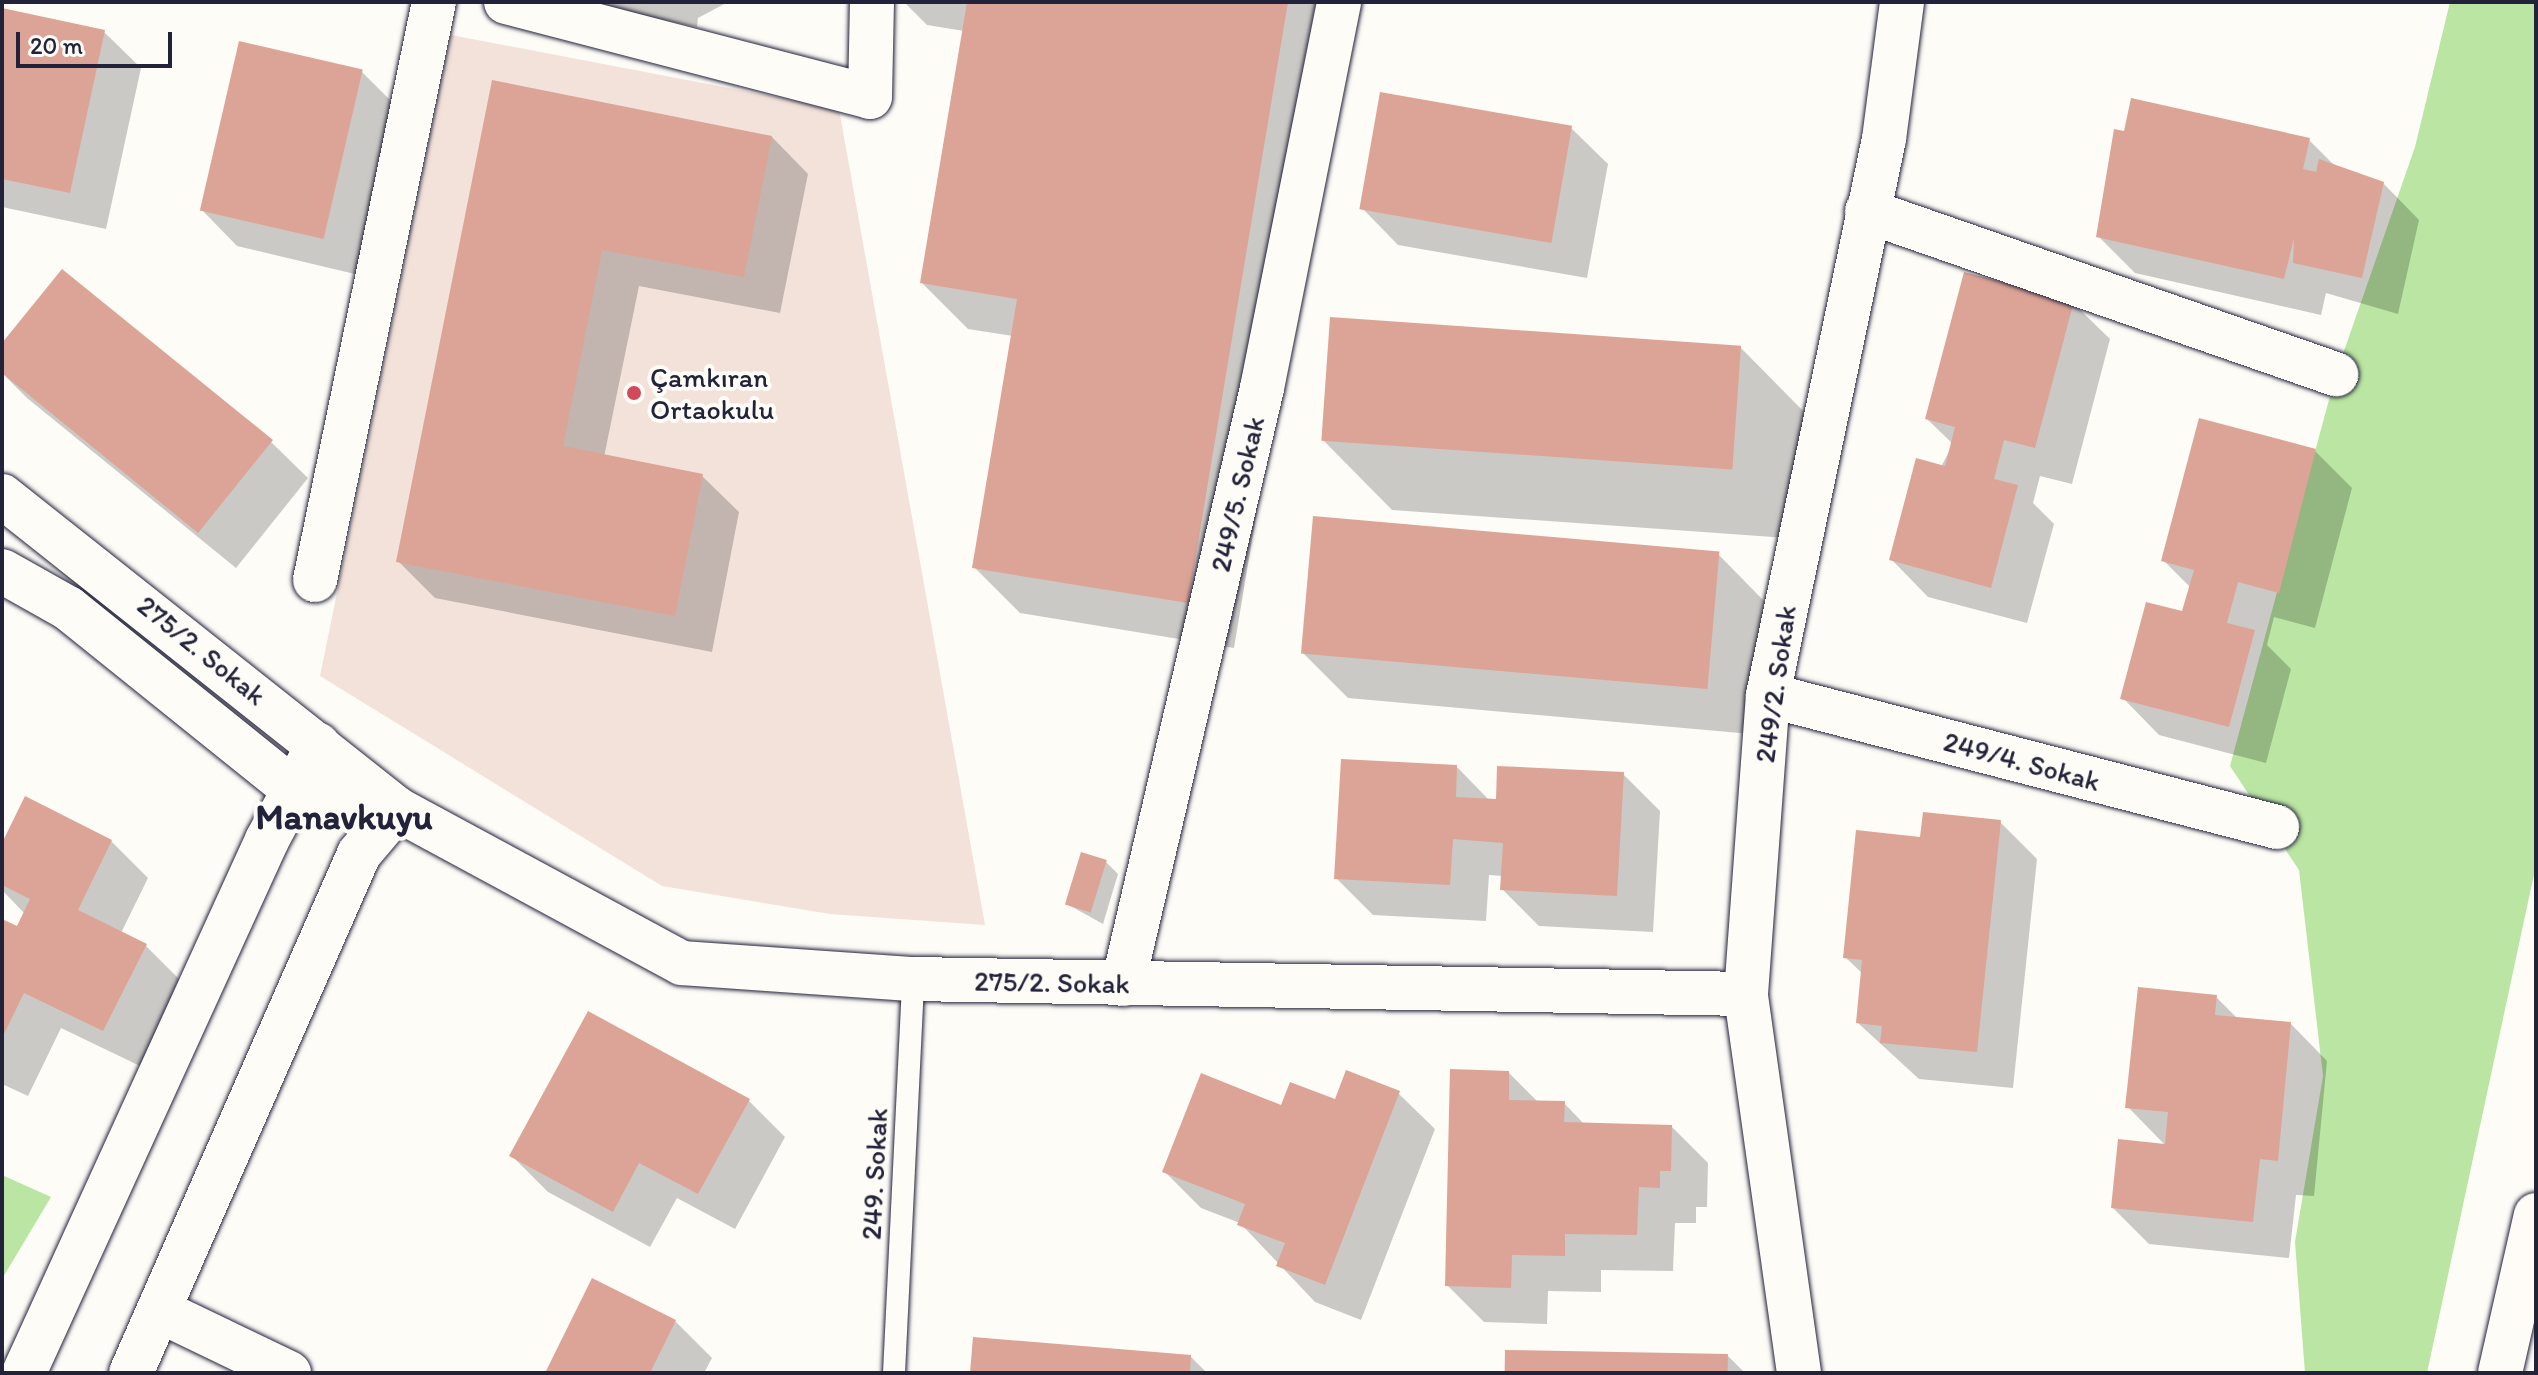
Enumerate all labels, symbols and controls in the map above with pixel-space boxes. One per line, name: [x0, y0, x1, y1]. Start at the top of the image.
scale bar: [20, 16, 176, 66]
text: 20 m: [30, 31, 83, 60]
place label: Çamkıran Ortaokulu: [650, 360, 774, 426]
marker: Çamkıran Ortaokulu: [625, 384, 643, 402]
street label: 249/5. Sokak: [1203, 413, 1271, 575]
street label: 275/2. Sokak: [131, 588, 273, 712]
street label: 249/2. Sokak: [1747, 603, 1803, 765]
street label: 249/4. Sokak: [1940, 724, 2104, 798]
district label: Manavkuyu: [255, 795, 433, 839]
street label: 275/2. Sokak: [974, 964, 1130, 1000]
street label: 249. Sokak: [854, 1107, 894, 1241]

